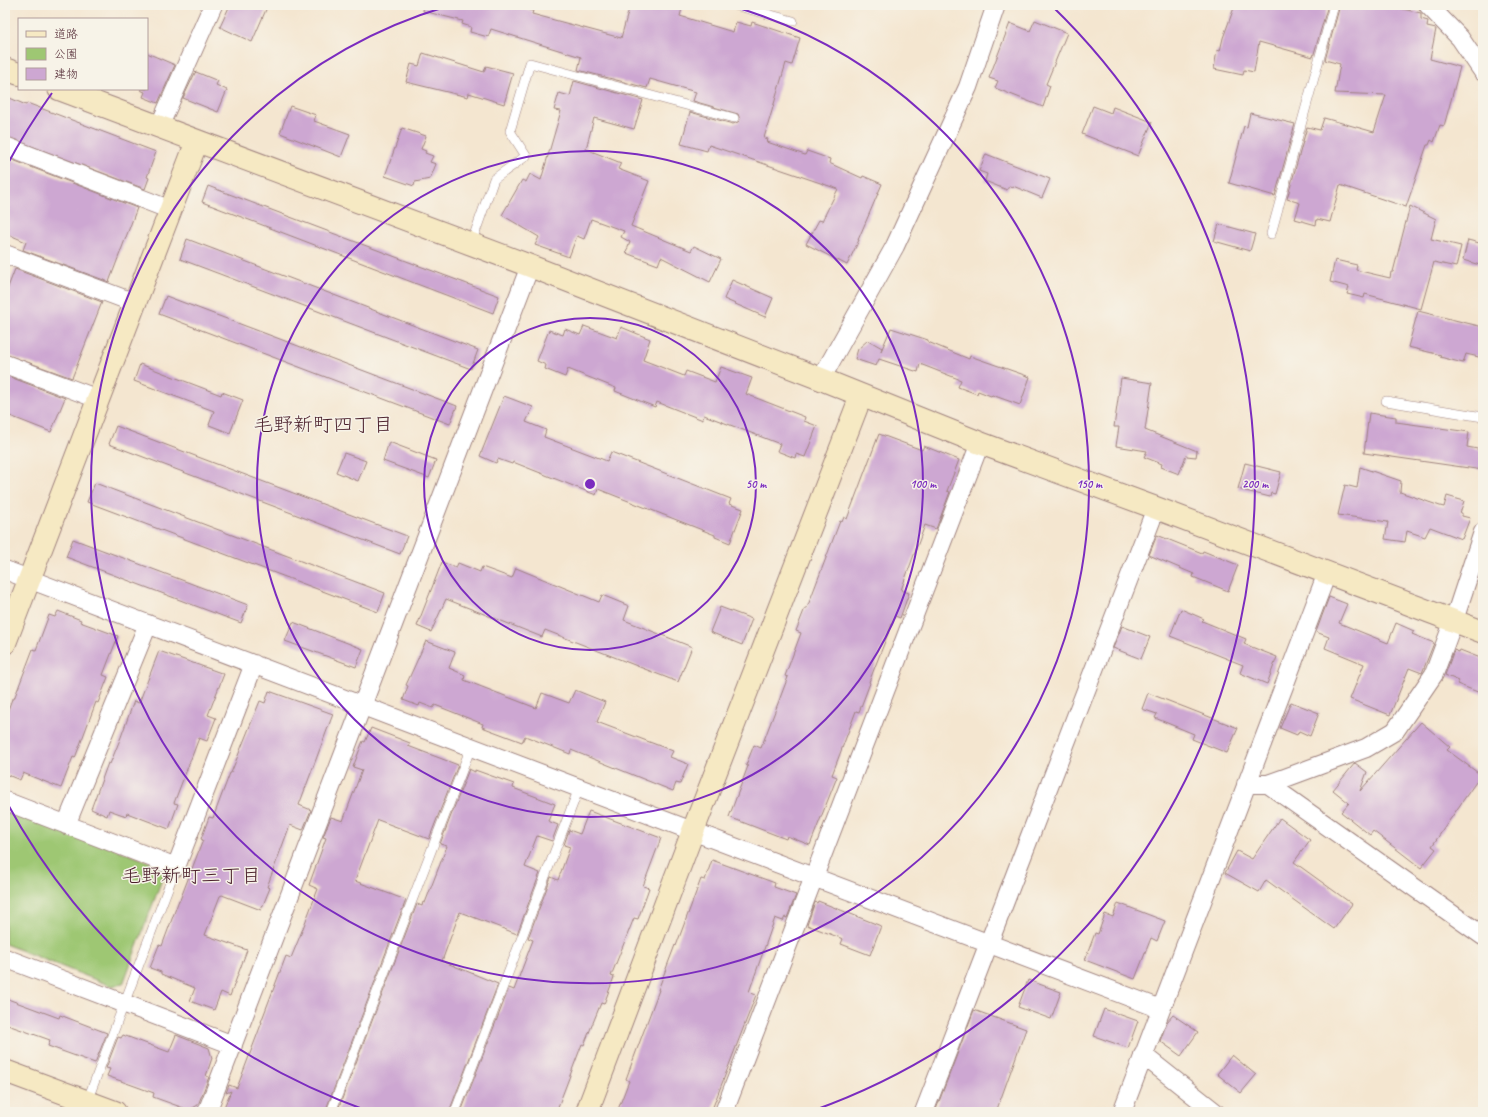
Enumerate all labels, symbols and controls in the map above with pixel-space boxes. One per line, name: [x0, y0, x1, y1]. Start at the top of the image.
legend: [18, 18, 148, 90]
text: 道路: [54, 26, 78, 42]
text: 公園: [54, 46, 78, 62]
text: 建物: [54, 66, 78, 82]
district label: 毛野新町四丁目: [253, 412, 393, 437]
text: 50 m: [746, 476, 767, 492]
text: 100 m: [910, 476, 937, 492]
text: 150 m: [1076, 476, 1103, 492]
text: 200 m: [1242, 476, 1269, 492]
centre of rings: [583, 477, 597, 491]
district label: 毛野新町三丁目: [121, 863, 261, 888]

